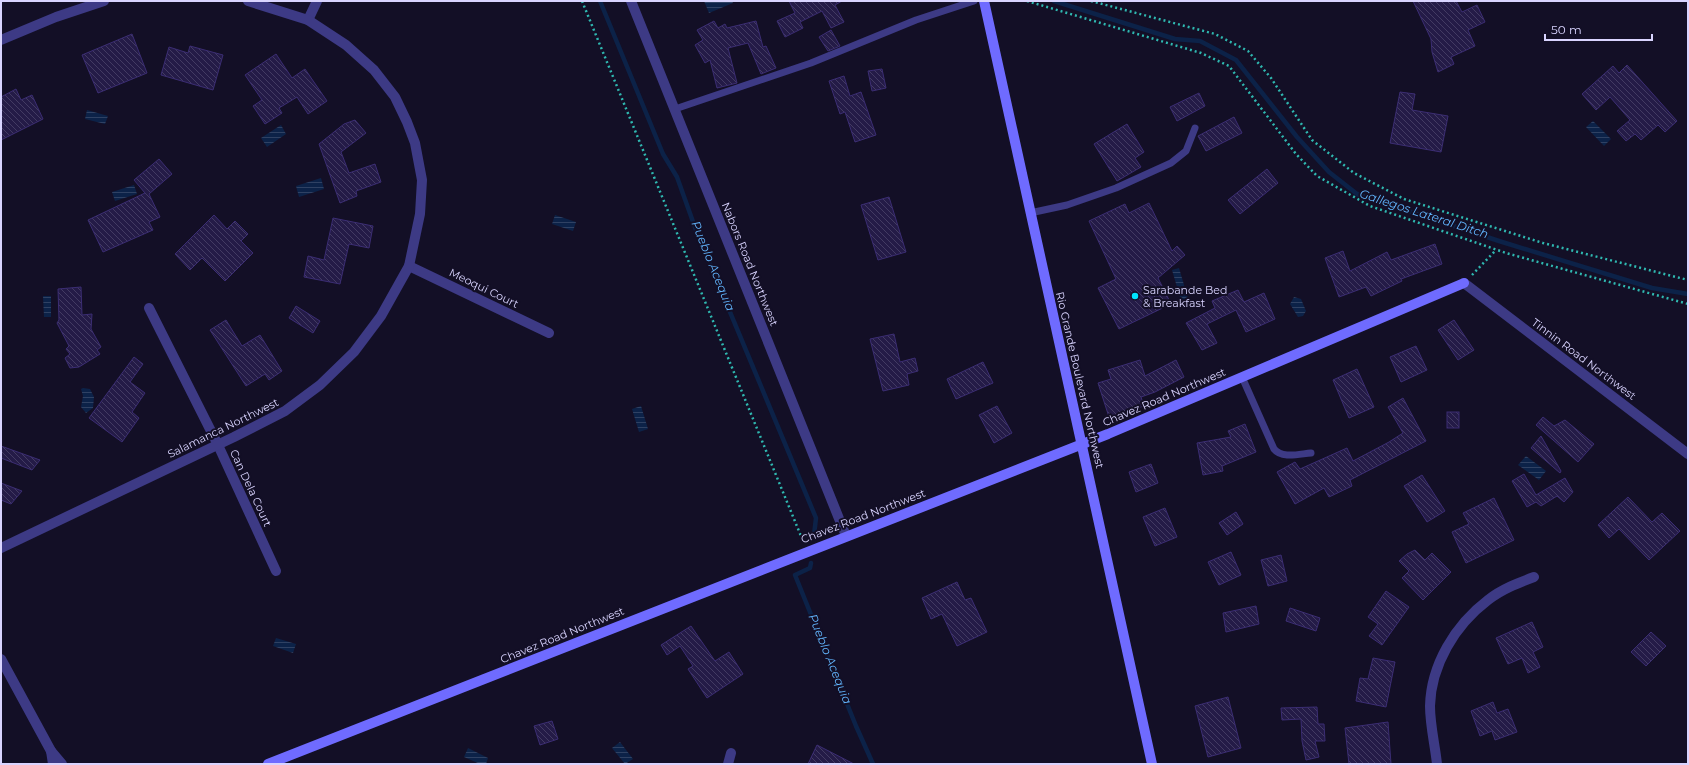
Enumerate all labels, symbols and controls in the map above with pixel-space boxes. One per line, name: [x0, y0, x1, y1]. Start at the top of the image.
scale bar: [1545, 16, 1652, 42]
text: 50 m: [1551, 22, 1582, 37]
water label: Gallegos Lateral Ditch: [1358, 186, 1490, 241]
street label: Nabors Road Northwest: [719, 200, 781, 328]
water label: Pueblo Acequia: [689, 219, 738, 313]
street label: Meoqui Court: [447, 265, 522, 311]
place label: Sarabande Bed & Breakfast: [1143, 283, 1227, 310]
street label: Rio Grande Boulevard Northwest: [1053, 290, 1107, 470]
marker: Sarabande Bed & Breakfast: [1130, 291, 1140, 301]
street label: Tinnin Road Northwest: [1529, 315, 1639, 403]
street label: Chavez Road Northwest: [1100, 364, 1228, 429]
street label: Salamanca Northwest: [165, 395, 281, 461]
street label: Can Dela Court: [227, 447, 275, 529]
street label: Chavez Road Northwest: [799, 486, 928, 546]
street label: Chavez Road Northwest: [498, 604, 626, 666]
water label: Pueblo Acequia: [806, 612, 855, 706]

